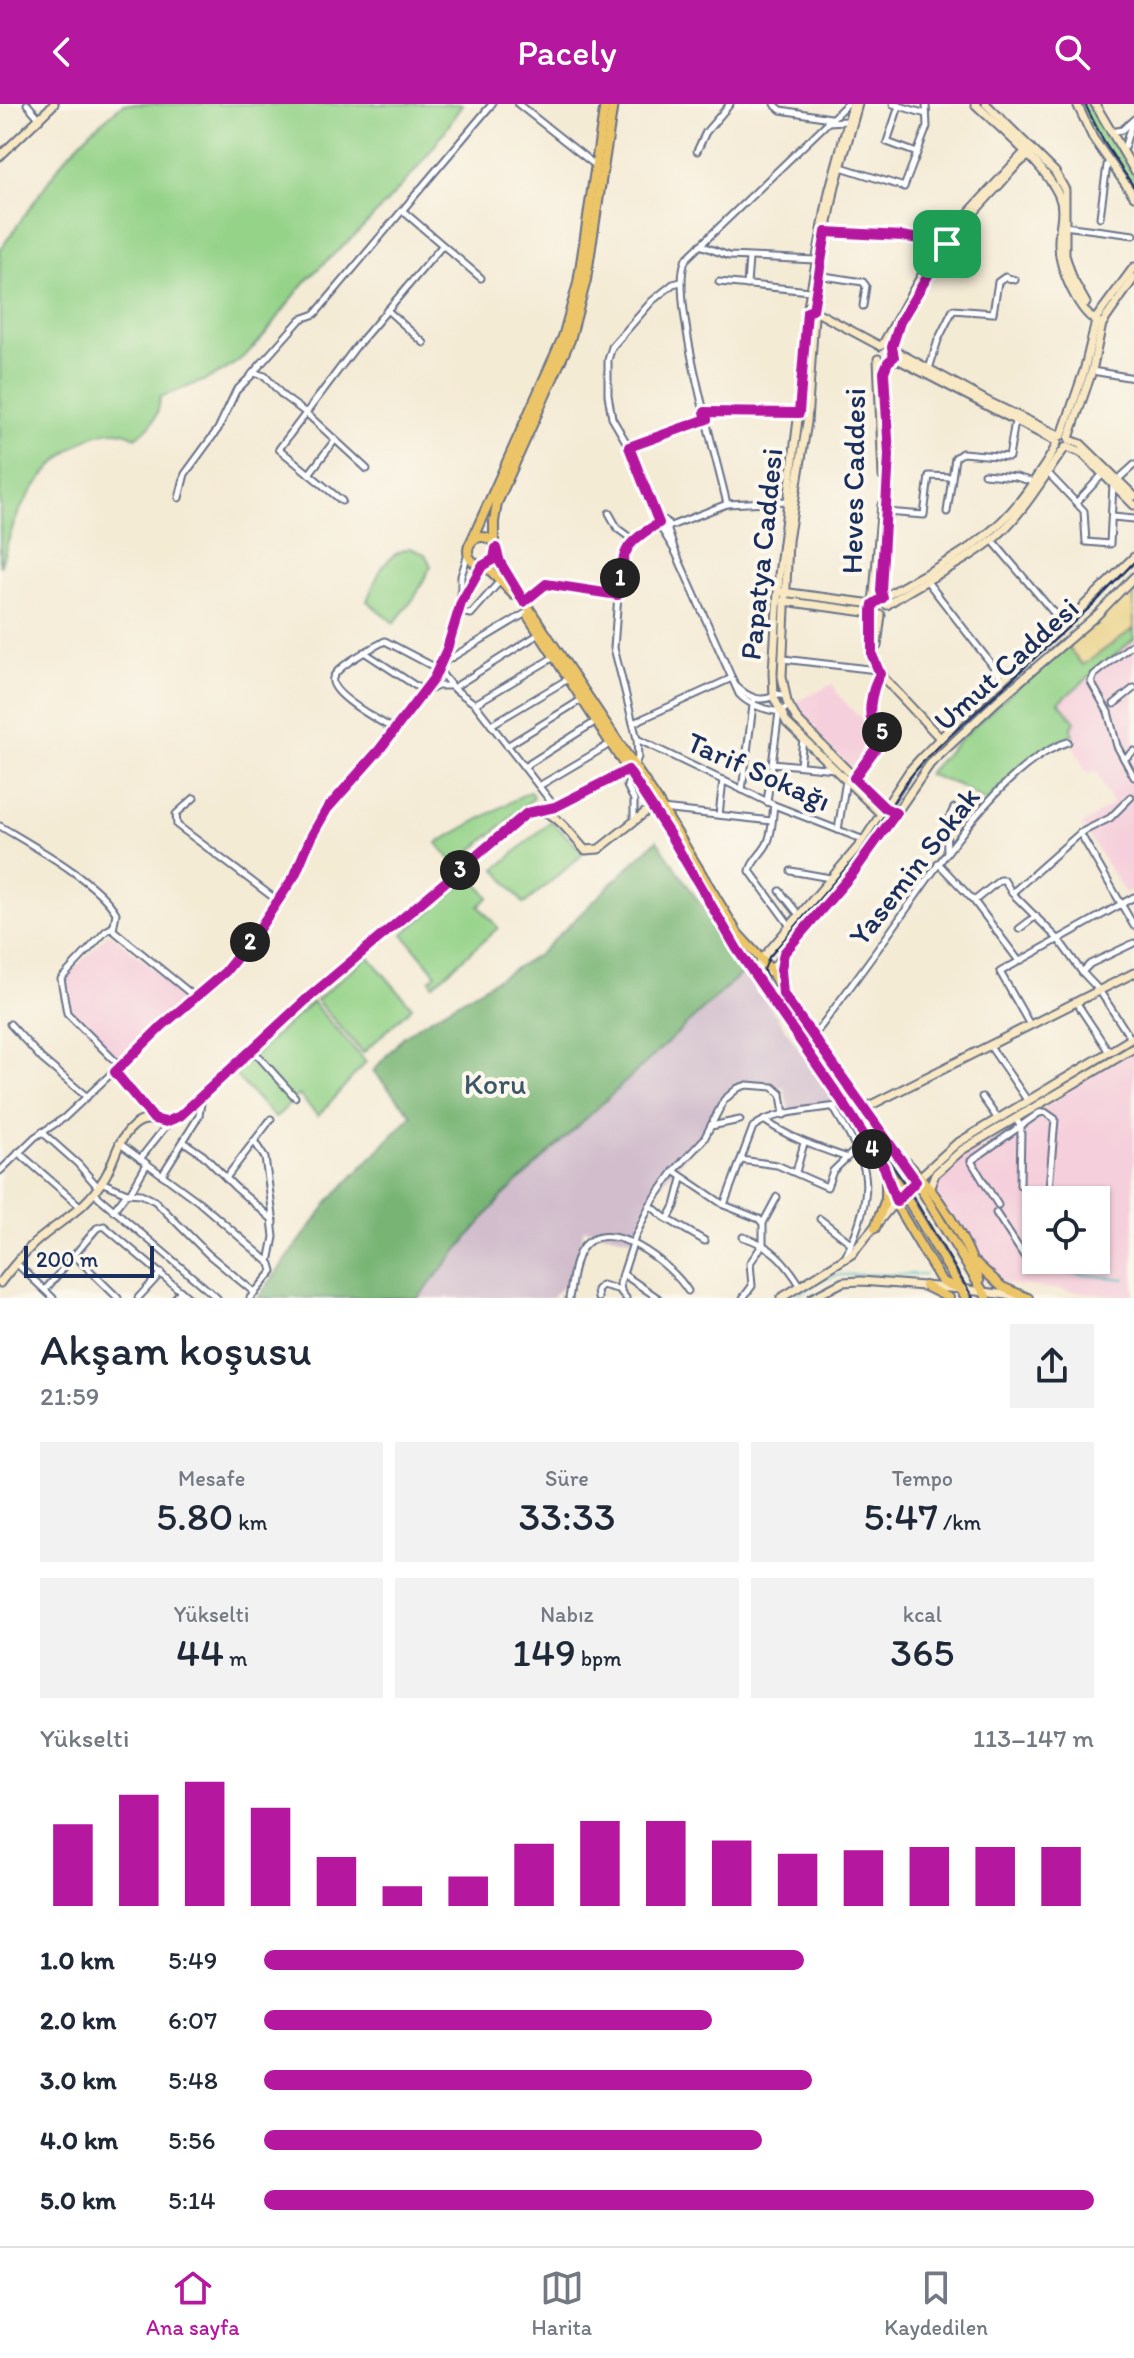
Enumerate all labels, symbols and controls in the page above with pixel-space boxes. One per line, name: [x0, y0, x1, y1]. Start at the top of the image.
icon: back: [40, 30, 84, 74]
icon: search: [1050, 30, 1094, 74]
text: Pacely: [517, 31, 617, 74]
pin: [913, 210, 981, 278]
icon: arrive: [925, 222, 969, 266]
street label: Heves Caddesi: [833, 388, 873, 574]
street label: Papatya Caddesi: [731, 446, 791, 662]
pin: 1: [600, 558, 640, 598]
text: 1: [615, 564, 625, 591]
street label: Umut Caddesi: [926, 589, 1086, 739]
pin: 5: [862, 712, 902, 752]
text: 5: [876, 718, 888, 745]
street label: Tarif Sokağı: [681, 723, 837, 819]
street label: Yasemin Sokak: [840, 779, 988, 953]
pin: 3: [440, 850, 480, 890]
text: 3: [454, 856, 466, 883]
pin: 2: [230, 922, 270, 962]
text: 2: [244, 928, 256, 955]
park label: Koru: [464, 1065, 526, 1102]
pin: 4: [852, 1129, 892, 1169]
text: 4: [865, 1135, 879, 1162]
map controls: [1022, 1186, 1110, 1274]
button: locate: [1022, 1186, 1110, 1274]
scale bar: [24, 1242, 154, 1278]
text: 200 m: [36, 1246, 98, 1273]
text: Akşam koşusu: [40, 1323, 312, 1376]
button: share: [1010, 1324, 1094, 1408]
text: 21:59: [40, 1380, 99, 1412]
text: Mesafe: [178, 1465, 245, 1492]
text: Süre: [545, 1465, 589, 1492]
text: Tempo: [892, 1465, 953, 1492]
text: 5.80: [156, 1492, 233, 1540]
text: 33:33: [518, 1492, 615, 1540]
text: 5:47: [863, 1492, 938, 1540]
text: km: [233, 1509, 267, 1536]
text: /km: [938, 1509, 981, 1536]
text: Yükselti: [174, 1601, 250, 1628]
text: Nabız: [540, 1601, 594, 1628]
text: kcal: [903, 1601, 942, 1628]
text: 44: [176, 1628, 224, 1676]
text: 149: [512, 1628, 576, 1676]
text: 365: [890, 1628, 954, 1676]
text: m: [224, 1645, 247, 1672]
text: bpm: [576, 1645, 622, 1672]
text: Yükselti: [40, 1722, 129, 1754]
text: 113–147 m: [973, 1722, 1094, 1754]
text: 1.0 km: [40, 1944, 115, 1976]
text: 5:49: [168, 1944, 217, 1976]
text: 2.0 km: [40, 2004, 116, 2036]
text: 6:07: [168, 2004, 217, 2036]
text: 3.0 km: [40, 2064, 117, 2096]
text: 5:48: [168, 2064, 218, 2096]
text: 4.0 km: [40, 2124, 118, 2156]
text: 5:56: [168, 2124, 215, 2156]
text: 5.0 km: [40, 2184, 116, 2216]
text: 5:14: [168, 2184, 216, 2216]
tab: Ana sayfa: [146, 2266, 240, 2341]
tab: Harita: [532, 2266, 592, 2341]
tab: Kaydedilen: [884, 2266, 988, 2341]

